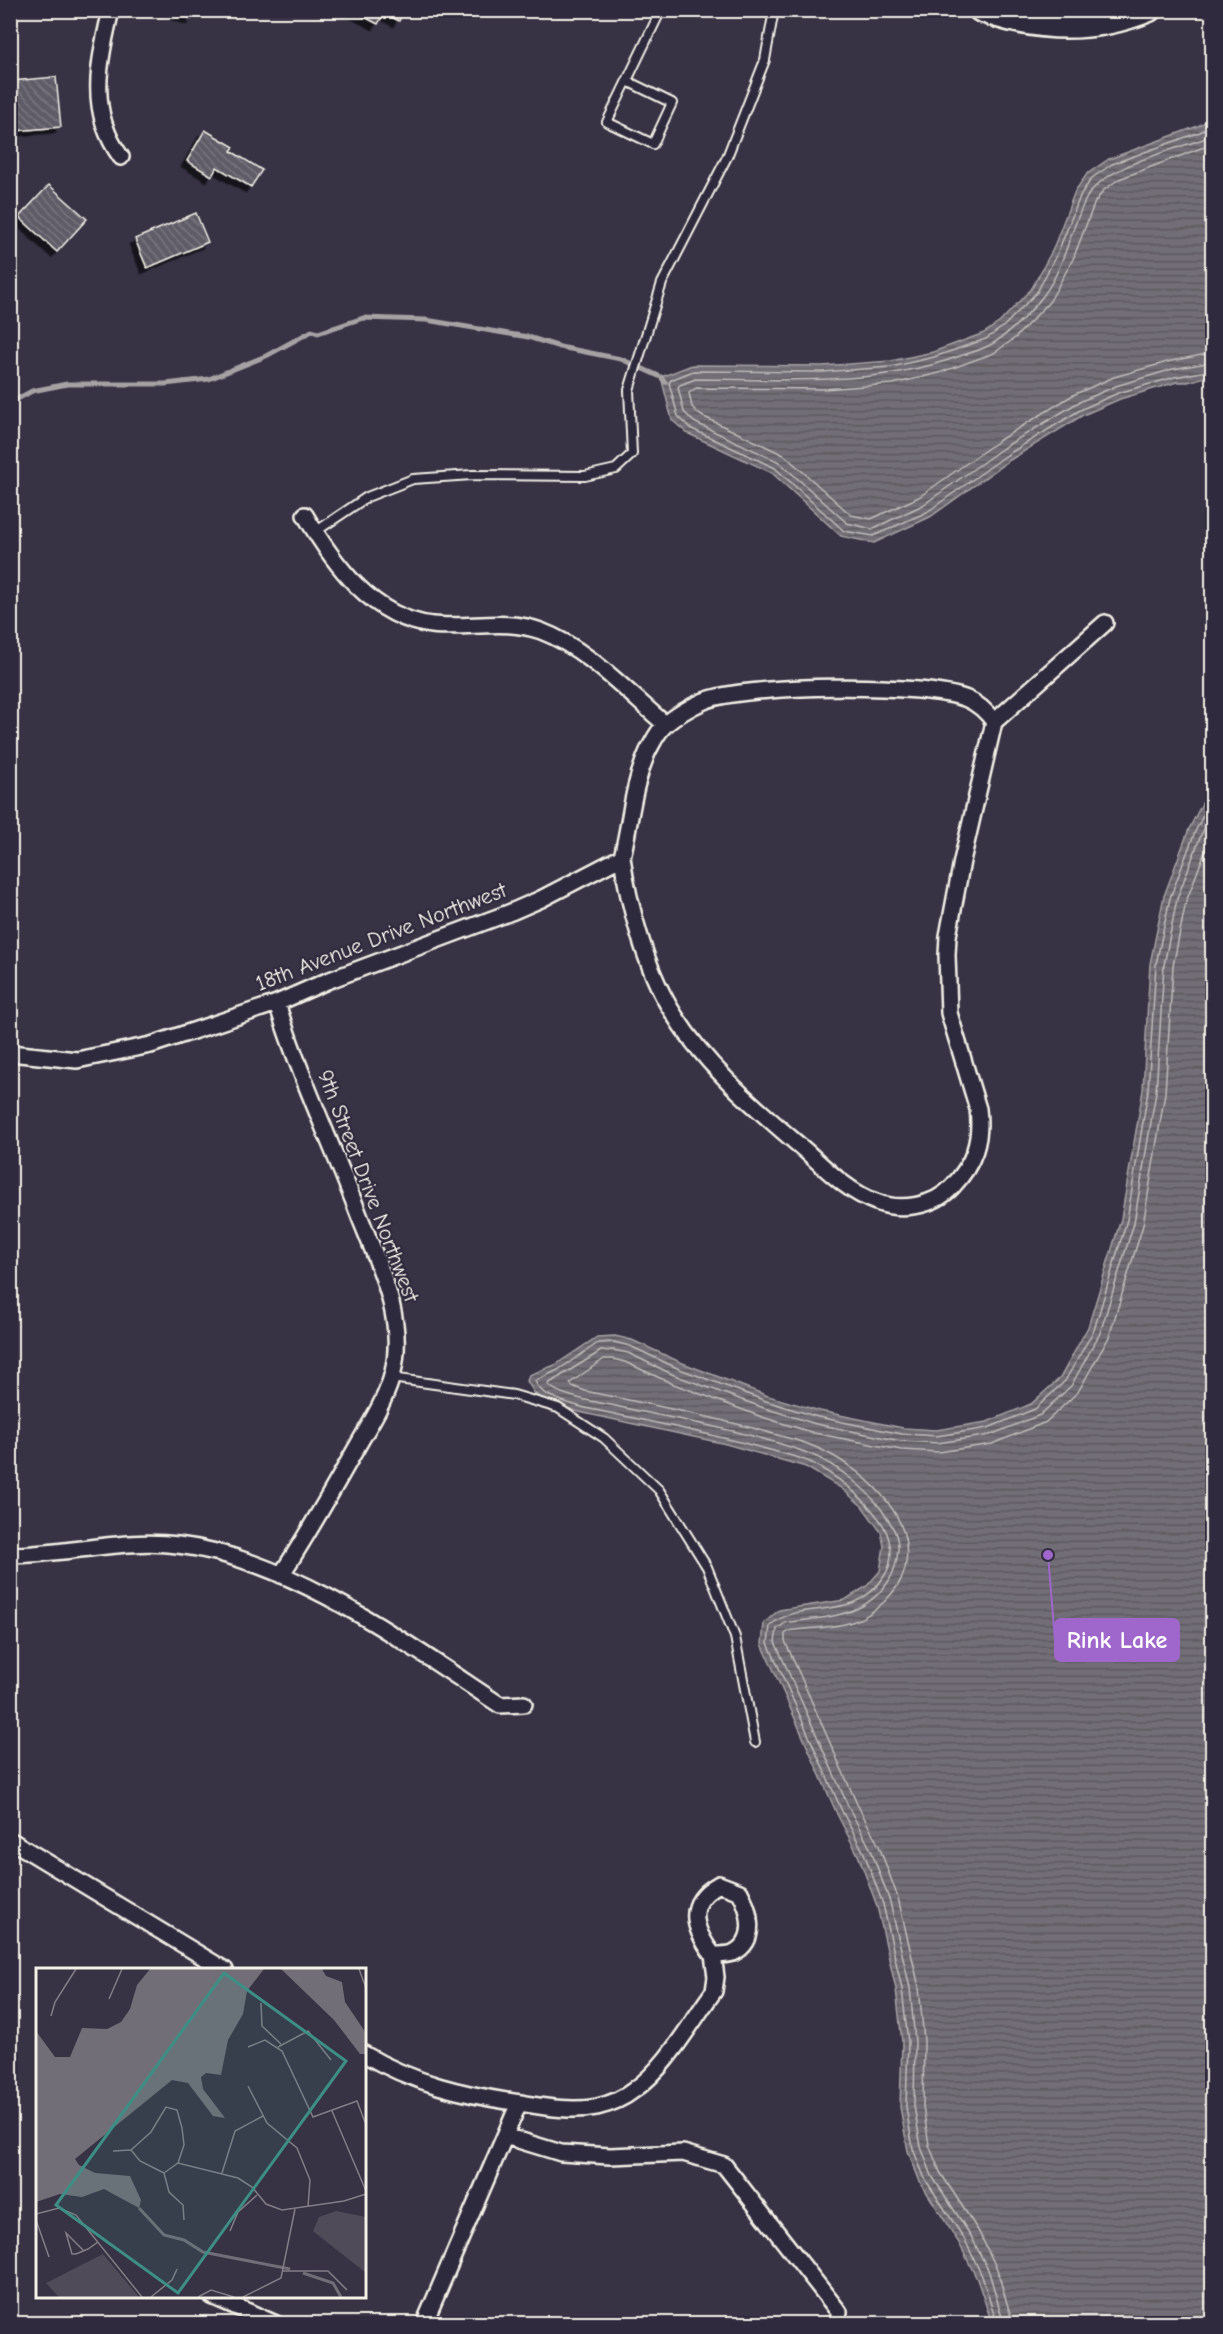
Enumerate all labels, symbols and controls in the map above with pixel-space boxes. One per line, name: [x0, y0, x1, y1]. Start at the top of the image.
street label: 18th Avenue Drive Northwest: [252, 877, 511, 997]
street label: 9th Street Drive Northwest: [312, 1066, 425, 1306]
callout: Rink Lake: [1055, 1619, 1179, 1661]
text: Rink Lake: [1067, 1626, 1168, 1654]
inset map: [36, 1968, 366, 2298]

